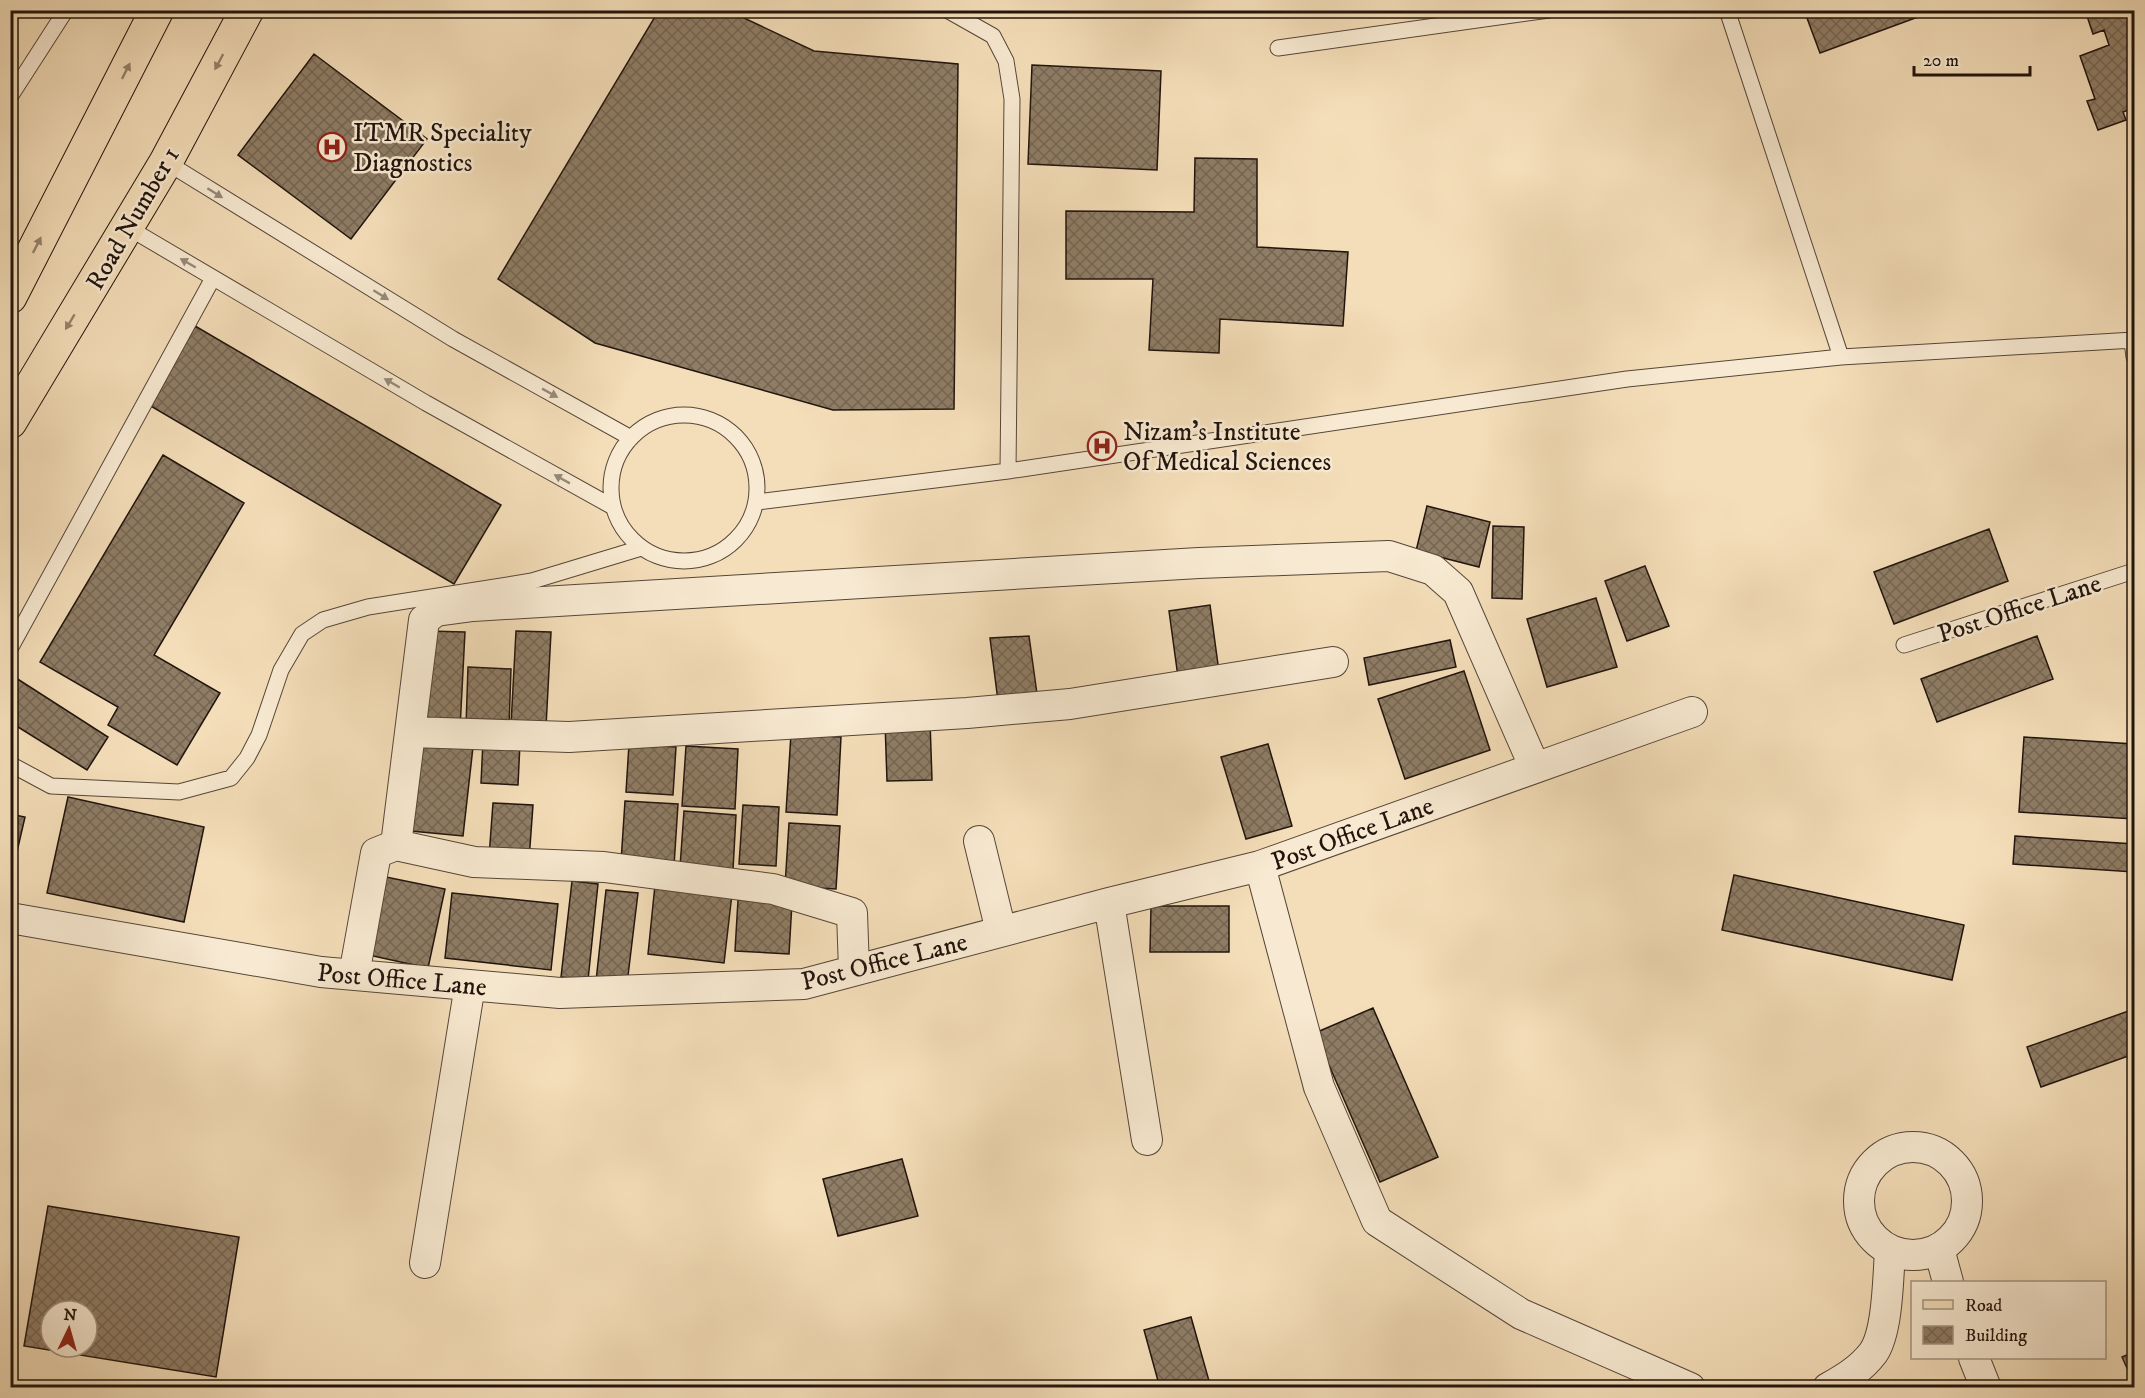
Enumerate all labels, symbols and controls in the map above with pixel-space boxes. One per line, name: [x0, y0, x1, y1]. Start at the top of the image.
scale bar: [1914, 39, 2030, 77]
text: 20 m: [1923, 50, 1959, 72]
one-way arrow: [215, 53, 225, 71]
one-way arrow: [121, 62, 131, 79]
place label: ITMR Speciality Diagnostics: [353, 117, 532, 180]
hospital icon: ITMR Speciality Diagnostics: [316, 131, 348, 163]
street label: Road Number 1: [79, 141, 188, 296]
one-way arrow: [207, 187, 223, 198]
one-way arrow: [32, 236, 42, 253]
one-way arrow: [179, 258, 196, 268]
one-way arrow: [373, 289, 390, 300]
one-way arrow: [65, 314, 76, 330]
one-way arrow: [384, 377, 400, 388]
one-way arrow: [542, 388, 559, 398]
place label: Nizam's Institute Of Medical Sciences: [1123, 416, 1331, 479]
hospital icon: Nizam's Institute Of Medical Sciences: [1086, 430, 1118, 462]
one-way arrow: [553, 474, 570, 484]
street label: Post Office Lane: [1933, 567, 2105, 651]
street label: Post Office Lane: [1267, 790, 1438, 879]
street label: Post Office Lane: [798, 926, 971, 999]
street label: Post Office Lane: [316, 957, 488, 1004]
legend: [1911, 1281, 2106, 1359]
text: Road: [1965, 1295, 2002, 1317]
north arrow: [39, 1299, 99, 1359]
text: N: [63, 1305, 78, 1326]
text: Building: [1965, 1325, 2027, 1347]

